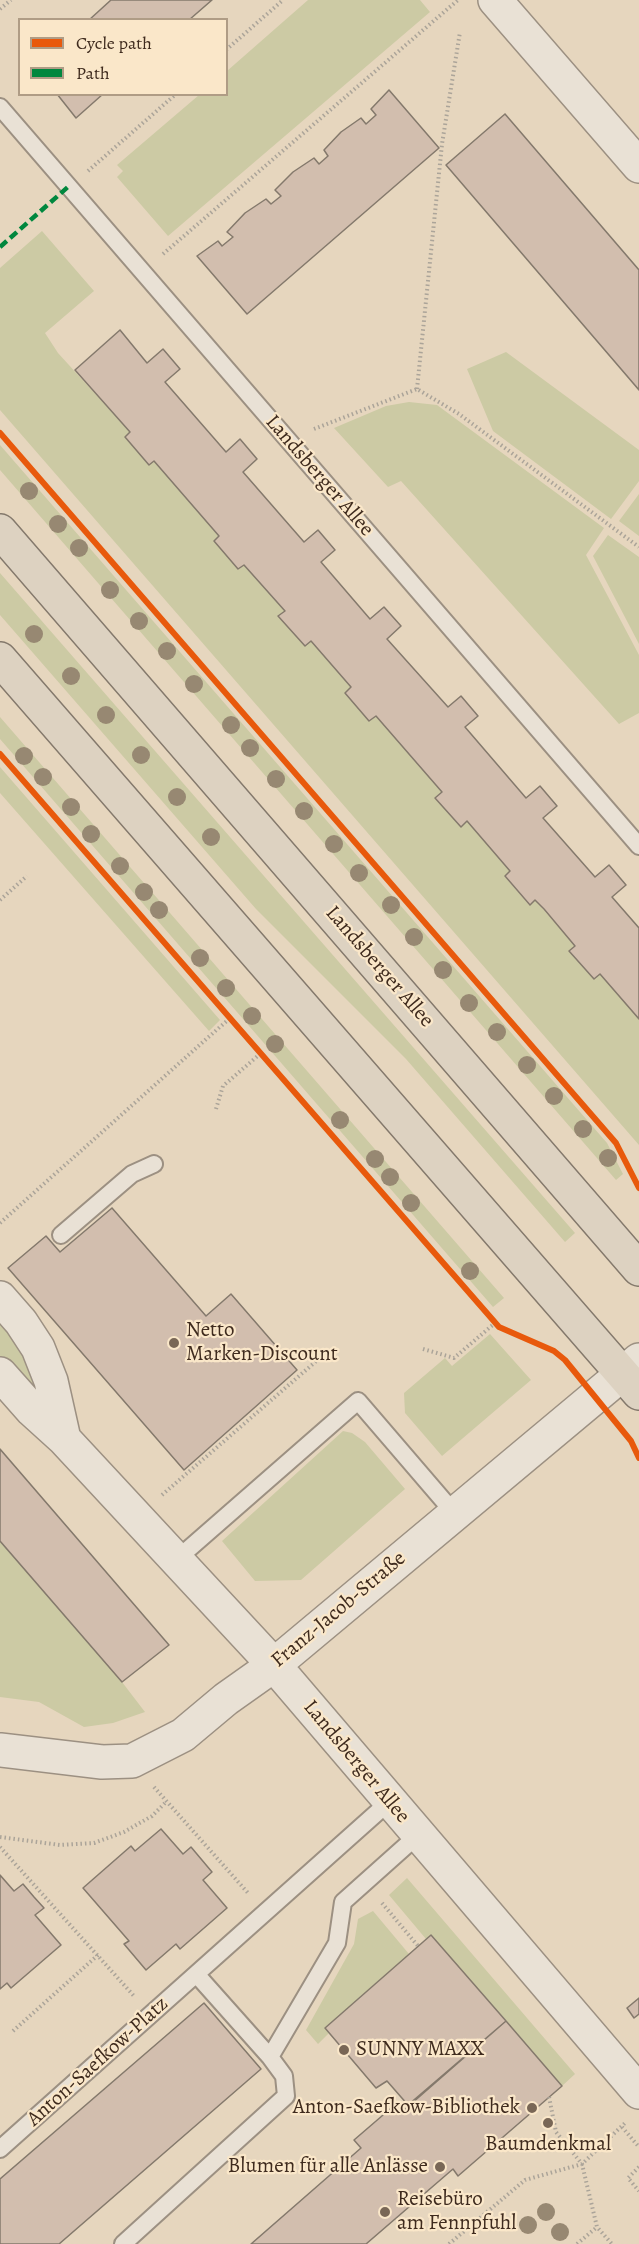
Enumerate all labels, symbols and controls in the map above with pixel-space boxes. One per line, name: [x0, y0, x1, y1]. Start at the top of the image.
legend: [18, 18, 228, 96]
text: Cycle path: [76, 31, 152, 55]
text: Path: [76, 61, 110, 85]
street label: Landsberger Allee: [259, 410, 379, 542]
street label: Landsberger Allee: [319, 901, 439, 1033]
place label: Netto Marken-Discount: [186, 1318, 338, 1368]
marker: Netto Marken-Discount: [167, 1336, 181, 1350]
street label: Franz-Jacob-Straße: [267, 1546, 411, 1674]
street label: Landsberger Allee: [297, 1695, 415, 1829]
street label: Anton-Saefkow-Platz: [22, 1992, 174, 2132]
place label: SUNNY MAXX: [356, 2037, 484, 2063]
marker: SUNNY MAXX: [337, 2043, 351, 2057]
place label: Anton-Saefkow-Bibliothek: [293, 2095, 520, 2121]
marker: Anton-Saefkow-Bibliothek: [525, 2101, 539, 2115]
marker: Baumdenkmal: [541, 2116, 555, 2130]
place label: Baumdenkmal: [485, 2132, 611, 2158]
place label: Blumen für alle Anlässe: [228, 2154, 428, 2180]
marker: Blumen für alle Anlässe: [433, 2160, 447, 2174]
place label: Reisebüro am Fennpfuhl: [397, 2187, 516, 2237]
marker: Reisebüro am Fennpfuhl: [378, 2205, 392, 2219]

